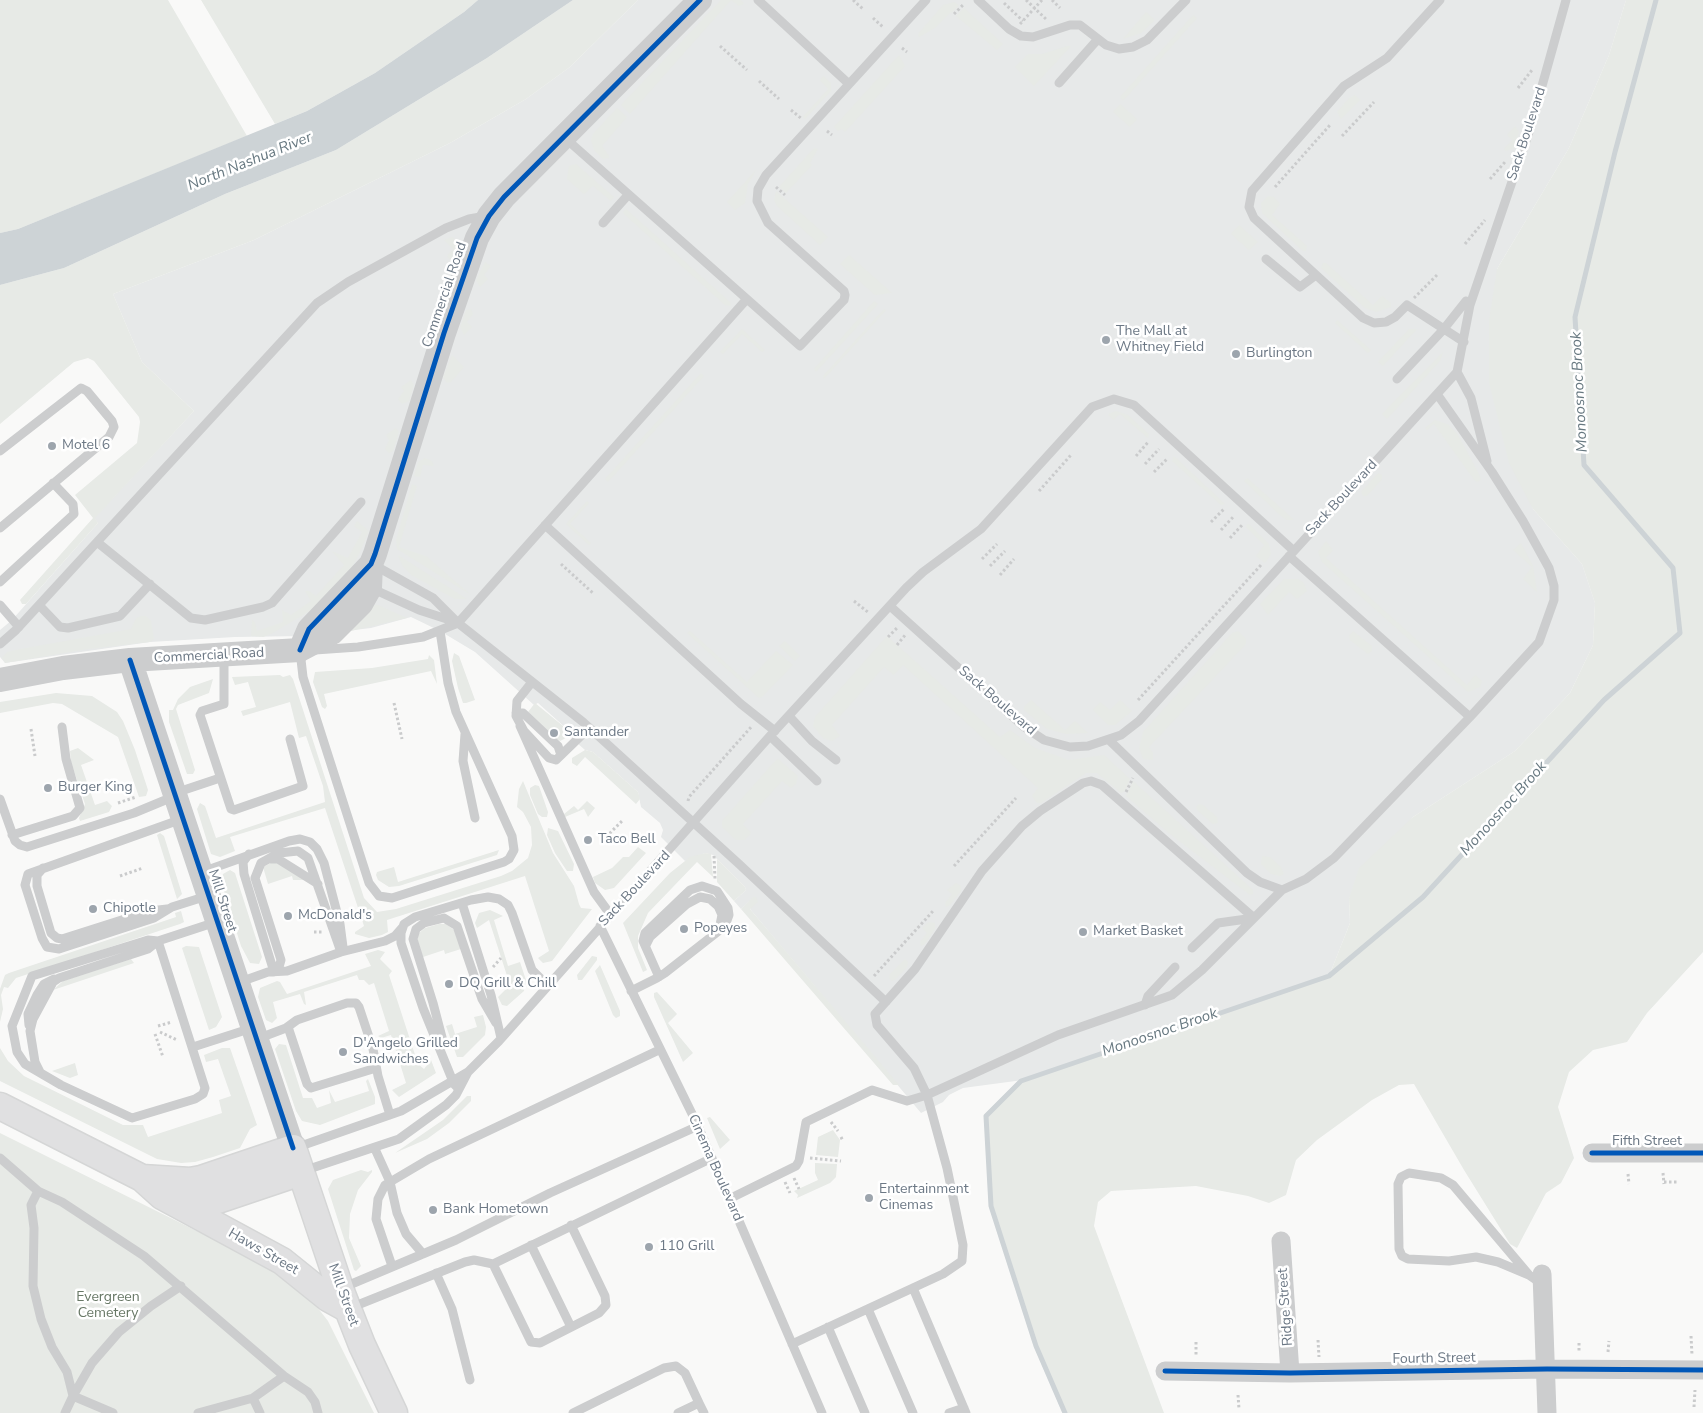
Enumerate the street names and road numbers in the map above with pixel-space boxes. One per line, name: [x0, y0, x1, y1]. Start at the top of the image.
street label: Sack Boulevard: [1504, 85, 1550, 183]
street label: Commercial Road: [419, 240, 471, 350]
street label: Sack Boulevard: [1303, 457, 1381, 539]
street label: Commercial Road: [153, 645, 265, 667]
street label: Sack Boulevard: [955, 663, 1039, 739]
street label: Sack Boulevard: [596, 848, 674, 930]
street label: Mill Street: [204, 867, 240, 935]
street label: Cinema Boulevard: [684, 1112, 746, 1224]
street label: Fifth Street: [1612, 1134, 1682, 1150]
street label: Haws Street: [225, 1225, 301, 1279]
street label: Mill Street: [324, 1261, 362, 1329]
street label: Ridge Street: [1275, 1267, 1297, 1347]
street label: Fourth Street: [1392, 1350, 1476, 1368]

